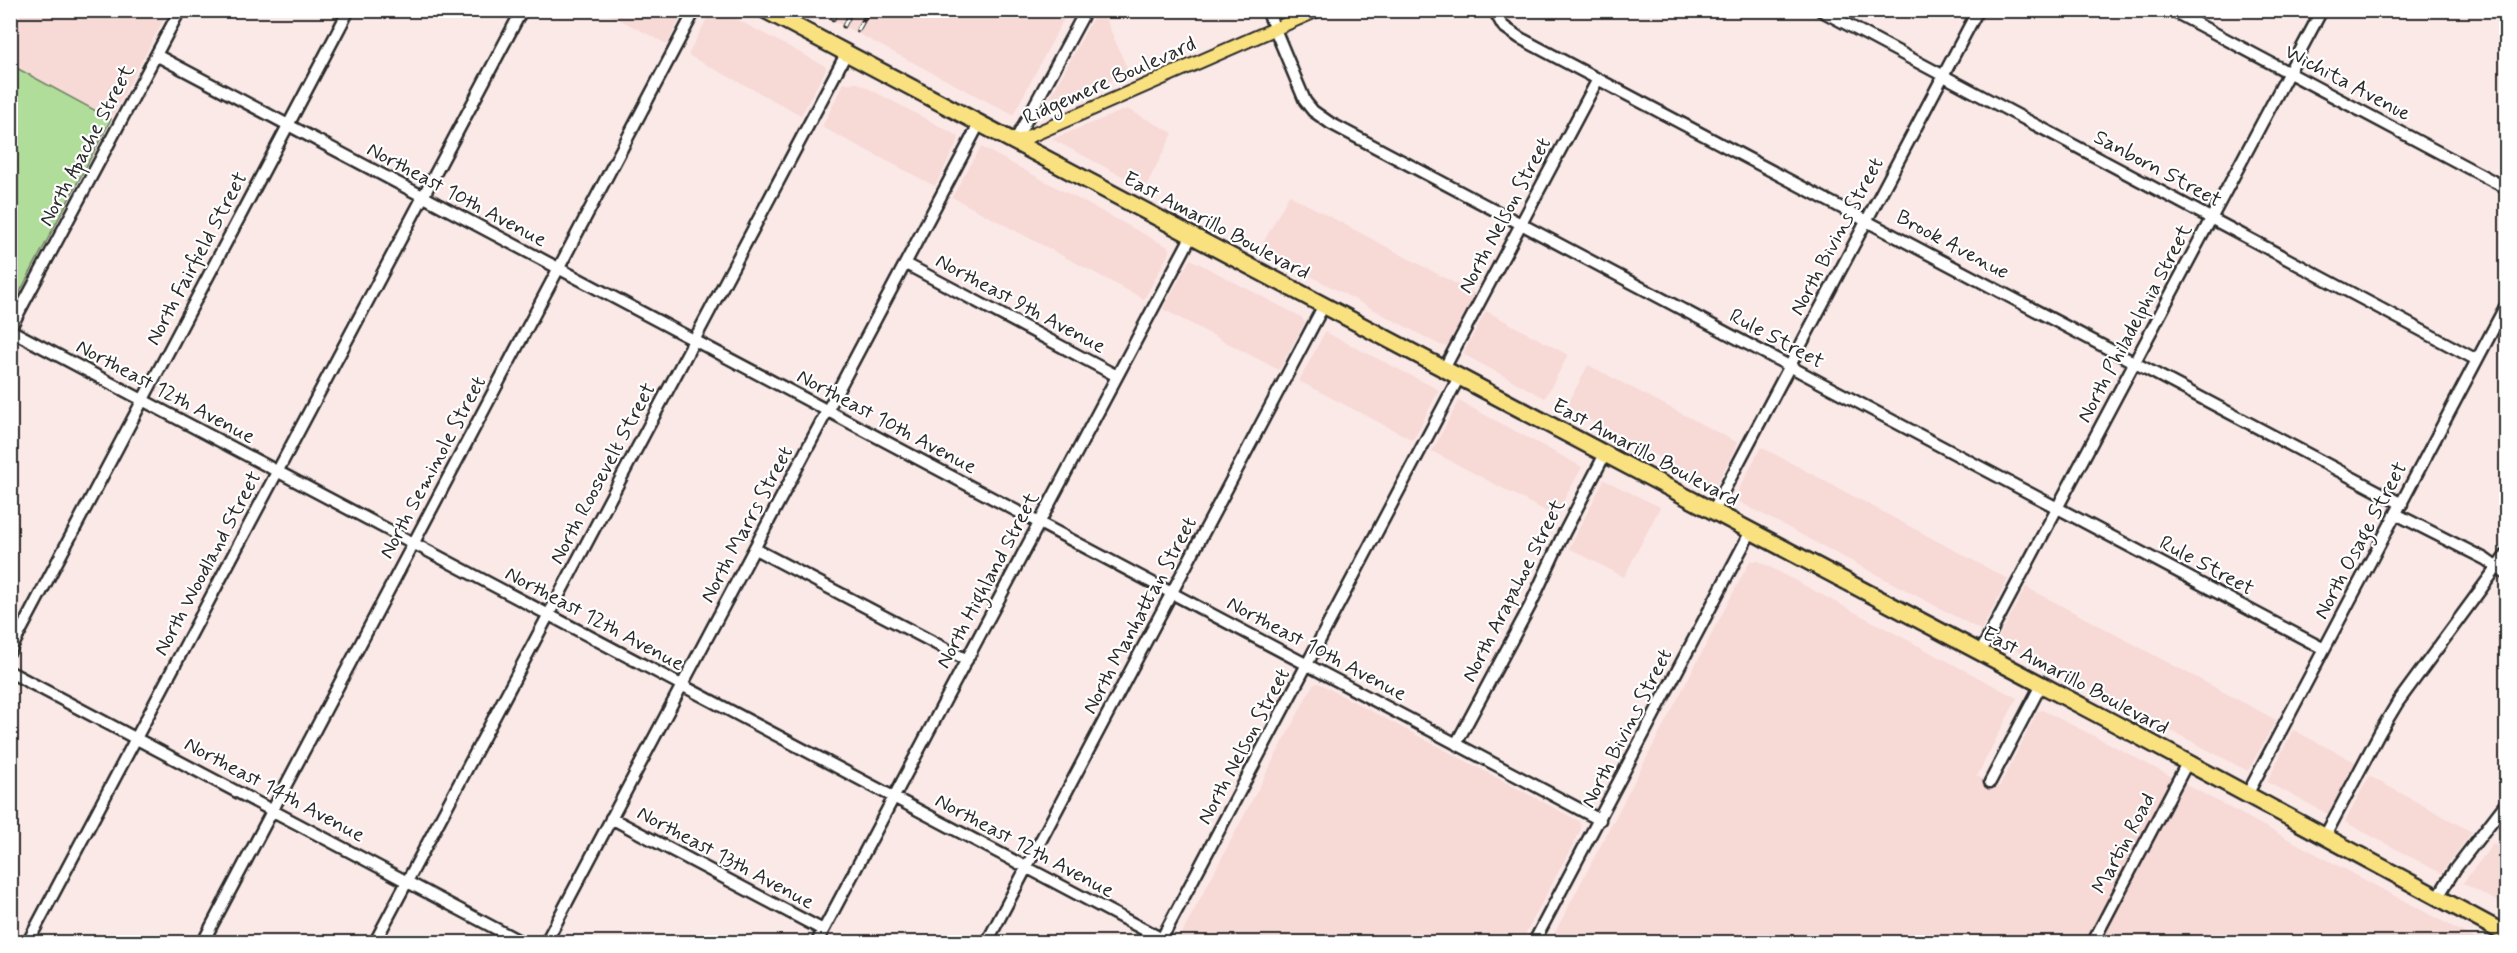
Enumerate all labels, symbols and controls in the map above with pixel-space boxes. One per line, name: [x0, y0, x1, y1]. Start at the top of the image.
street label: Ridgemere Boulevard: [1018, 30, 1201, 133]
street label: Wichita Avenue: [2279, 38, 2416, 128]
street label: North Apache Street: [32, 59, 143, 232]
street label: Sanborn Street: [2089, 123, 2226, 214]
street label: North Nelson Street: [1452, 132, 1558, 299]
street label: Northeast 10th Avenue: [362, 136, 551, 254]
street label: North Bivins Street: [1783, 152, 1890, 320]
street label: East Amarillo Boulevard: [1118, 165, 1315, 287]
street label: North Fairfield Street: [139, 167, 255, 350]
street label: Brook Avenue: [1891, 203, 2014, 286]
street label: North Philadelphia Street: [2071, 219, 2199, 428]
street label: Northeast 9th Avenue: [931, 247, 1111, 361]
street label: Rule Street: [1724, 302, 1829, 376]
street label: Northeast 12th Avenue: [71, 333, 260, 451]
street label: Northeast 10th Avenue: [792, 363, 981, 481]
street label: North Seminole Street: [373, 371, 493, 564]
street label: North Roosevelt Street: [543, 378, 663, 569]
street label: East Amarillo Boulevard: [1547, 392, 1744, 514]
street label: North Marrs Street: [694, 441, 800, 608]
street label: North Osage Street: [2308, 457, 2416, 625]
street label: North Woodland Street: [147, 466, 269, 661]
street label: North Highland Street: [929, 487, 1048, 675]
street label: North Arapahoe Street: [1456, 493, 1573, 687]
street label: North Manhattan Street: [1076, 512, 1204, 719]
street label: Rule Street: [2154, 529, 2259, 603]
street label: Northeast 12th Avenue: [500, 560, 689, 678]
street label: Northeast 10th Avenue: [1222, 590, 1411, 708]
street label: East Amarillo Boulevard: [1977, 620, 2174, 742]
street label: North Bivins Street: [1575, 644, 1679, 813]
street label: North Nelson Street: [1191, 663, 1297, 830]
street label: Northeast 14th Avenue: [179, 730, 370, 849]
street label: Northeast 12th Avenue: [930, 787, 1119, 905]
street label: Martin Road: [2086, 788, 2162, 899]
street label: Northeast 13th Avenue: [632, 799, 819, 916]

